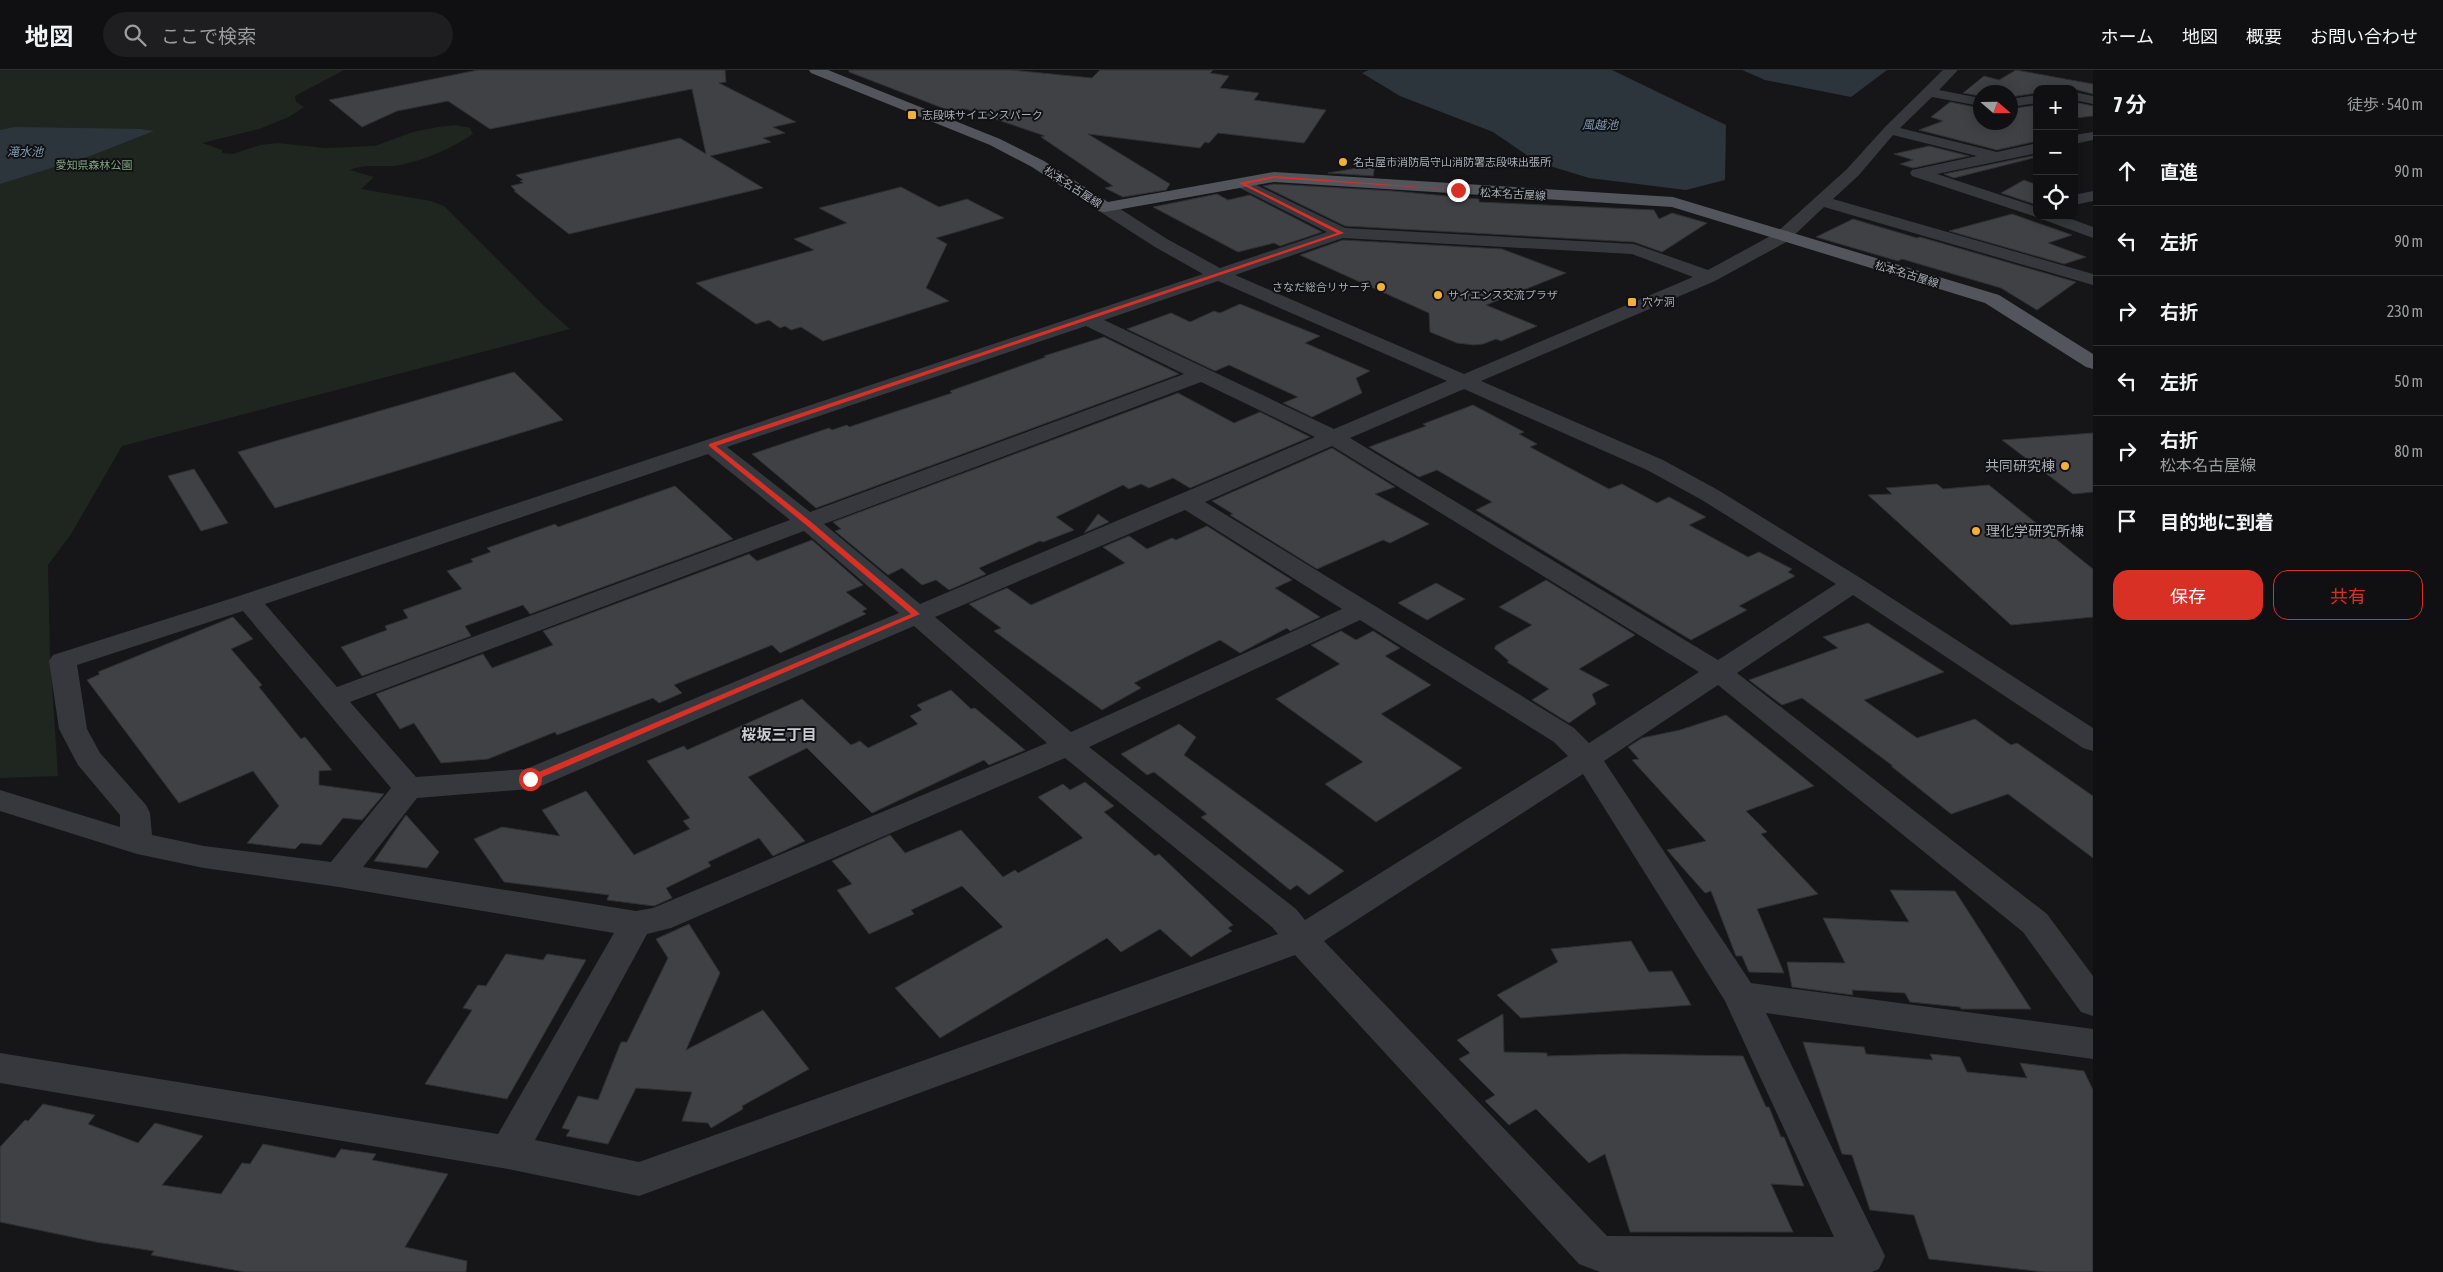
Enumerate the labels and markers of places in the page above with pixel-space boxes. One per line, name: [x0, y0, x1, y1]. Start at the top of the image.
marker: 志段味サイエンスパーク: [906, 109, 918, 121]
place label: 志段味サイエンスパーク: [922, 109, 1043, 121]
marker: 名古屋市消防局守山消防署志段味出張所: [1337, 156, 1349, 168]
place label: 名古屋市消防局守山消防署志段味出張所: [1353, 156, 1552, 168]
place label: さなだ総合リサーチ: [1272, 281, 1371, 293]
marker: さなだ総合リサーチ: [1375, 281, 1387, 293]
marker: サイエンス交流プラザ: [1432, 289, 1444, 301]
place label: サイエンス交流プラザ: [1448, 289, 1558, 301]
marker: 穴ケ洞: [1626, 296, 1638, 308]
place label: 穴ケ洞: [1642, 296, 1675, 308]
place label: 共同研究棟: [1985, 458, 2055, 474]
marker: 共同研究棟: [2059, 460, 2071, 472]
place label: 理化学研究所棟: [1986, 523, 2084, 539]
marker: 理化学研究所棟: [1970, 525, 1982, 537]

